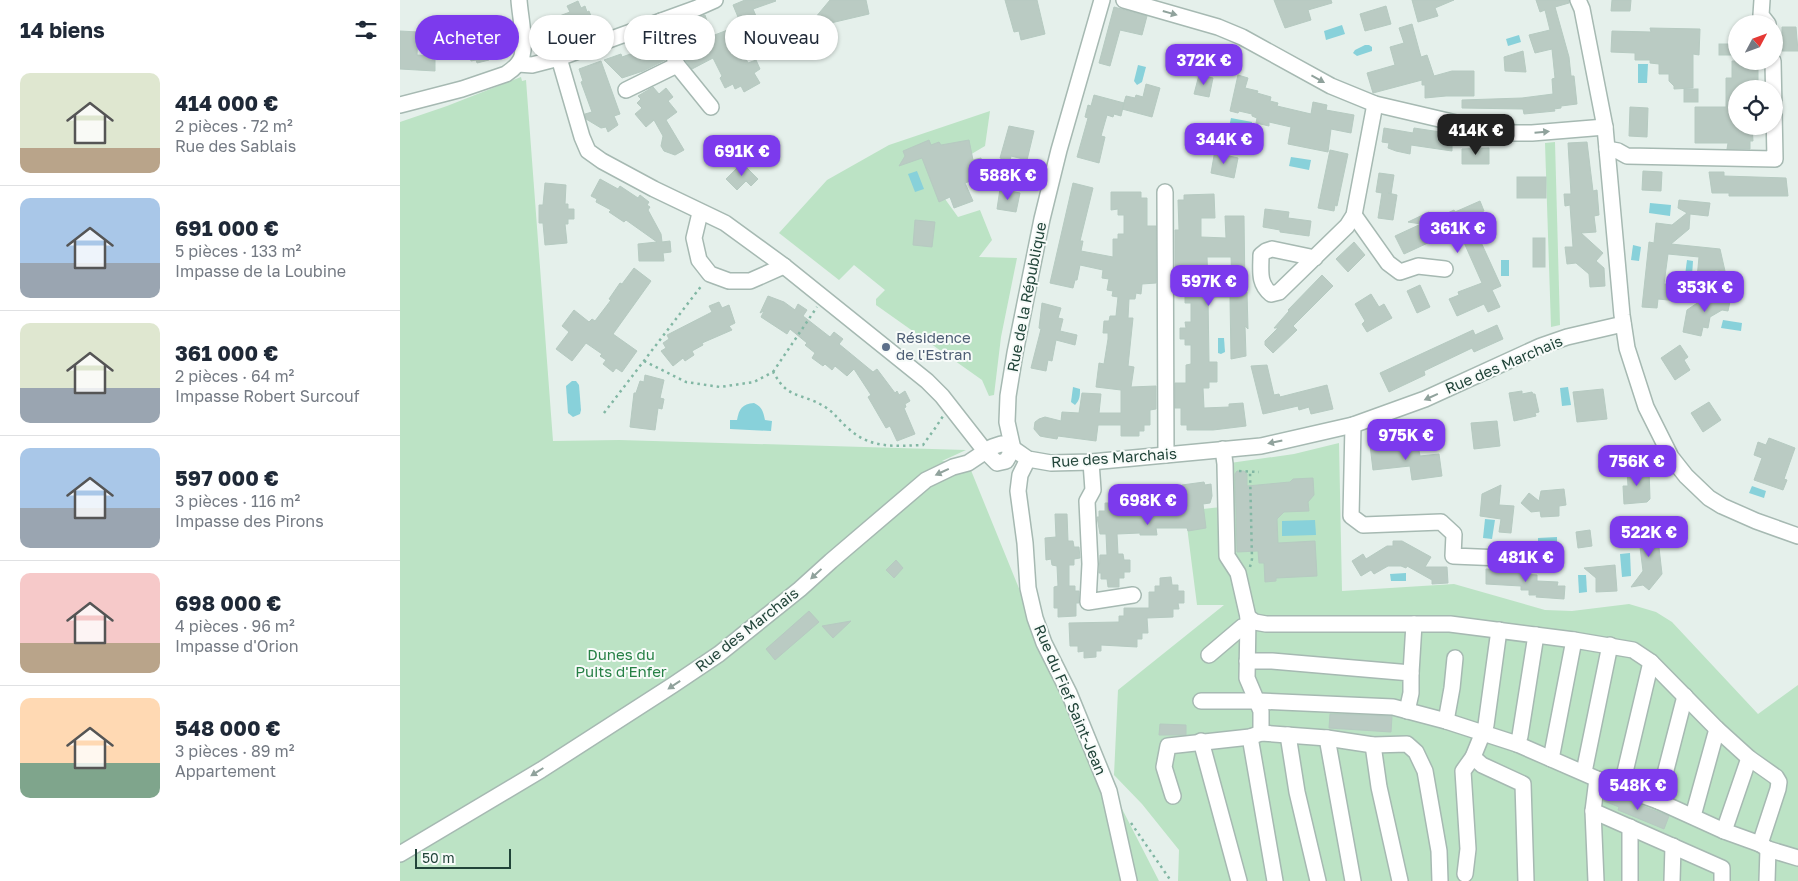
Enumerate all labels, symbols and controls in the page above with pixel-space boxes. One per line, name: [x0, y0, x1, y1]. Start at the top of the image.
one-way arrow: [1163, 10, 1178, 18]
chip: Acheter: [415, 15, 519, 60]
chip: Louer: [529, 15, 614, 60]
chip: Filtres: [624, 15, 715, 60]
chip: Nouveau: [725, 15, 838, 60]
north arrow: [1728, 15, 1782, 70]
map controls: [1728, 15, 1783, 135]
icon: filters: [352, 16, 380, 44]
text: 14 biens: [20, 17, 105, 43]
pin: 372K €: [1163, 44, 1245, 86]
text: 372K €: [1176, 50, 1232, 70]
one-way arrow: [1311, 75, 1326, 83]
button: locate: [1728, 80, 1783, 135]
text: 414 000 €: [175, 90, 278, 116]
icon: home: [60, 93, 120, 153]
pin: 414K €: [1435, 114, 1517, 156]
text: 2 pièces · 72 m²: [175, 116, 293, 136]
text: 414K €: [1448, 120, 1504, 140]
pin: 344K €: [1183, 122, 1265, 165]
one-way arrow: [1534, 128, 1550, 136]
text: 344K €: [1196, 129, 1252, 149]
pin: 691K €: [701, 134, 783, 177]
text: Rue des Sablais: [175, 136, 296, 156]
text: 691K €: [714, 141, 770, 161]
pin: 588K €: [967, 158, 1049, 201]
text: 588K €: [979, 165, 1037, 185]
pin: 361K €: [1417, 212, 1499, 254]
text: 691 000 €: [175, 215, 279, 241]
icon: home: [60, 218, 120, 278]
text: 361K €: [1430, 218, 1486, 238]
street label: Rue de la République: [1003, 220, 1049, 373]
text: 5 pièces · 133 m²: [175, 241, 301, 261]
text: Impasse de la Loubine: [175, 261, 346, 281]
pin: 597K €: [1168, 264, 1250, 307]
pin: 353K €: [1664, 270, 1746, 313]
text: 597K €: [1181, 271, 1237, 291]
text: 353K €: [1677, 277, 1733, 297]
place label: Résidence de l'Estran: [896, 328, 972, 363]
street label: Rue des Marchais: [1442, 331, 1565, 397]
text: 361 000 €: [175, 340, 278, 366]
marker: Résidence de l'Estran: [880, 341, 892, 353]
icon: home: [60, 343, 120, 403]
text: 2 pièces · 64 m²: [175, 366, 294, 386]
text: Impasse Robert Surcouf: [175, 386, 360, 406]
one-way arrow: [1424, 393, 1438, 401]
pin: 975K €: [1365, 418, 1447, 461]
text: 975K €: [1378, 425, 1434, 445]
one-way arrow: [1267, 439, 1283, 447]
street label: Rue des Marchais: [1050, 444, 1177, 470]
pin: 756K €: [1596, 444, 1678, 487]
text: 756K €: [1609, 451, 1665, 471]
text: 597 000 €: [175, 465, 279, 491]
icon: home: [60, 468, 120, 528]
one-way arrow: [935, 469, 949, 477]
pin: 698K €: [1107, 484, 1189, 526]
text: 698K €: [1119, 490, 1177, 510]
text: 3 pièces · 116 m²: [175, 491, 300, 511]
text: Impasse des Pirons: [175, 511, 324, 531]
pin: 522K €: [1608, 516, 1690, 558]
text: 522K €: [1621, 522, 1677, 542]
pin: 481K €: [1485, 540, 1567, 583]
text: 481K €: [1498, 547, 1554, 567]
one-way arrow: [811, 568, 823, 580]
street label: Rue des Marchais: [691, 583, 802, 675]
text: 698 000 €: [175, 590, 281, 616]
icon: home: [60, 593, 120, 653]
text: 4 pièces · 96 m²: [175, 616, 295, 636]
street label: Rue du Fief Saint-Jean: [1031, 622, 1111, 777]
text: Impasse d'Orion: [175, 636, 298, 656]
park label: Dunes du Puits d'Enfer: [575, 645, 667, 680]
one-way arrow: [668, 680, 681, 689]
text: 548 000 €: [175, 715, 281, 741]
icon: home: [60, 718, 120, 778]
text: 3 pièces · 89 m²: [175, 741, 294, 761]
text: Appartement: [175, 761, 276, 781]
one-way arrow: [531, 767, 544, 776]
pin: 548K €: [1597, 768, 1679, 811]
text: 548K €: [1610, 775, 1666, 795]
scale bar: [415, 846, 511, 869]
text: 50 m: [422, 849, 455, 866]

